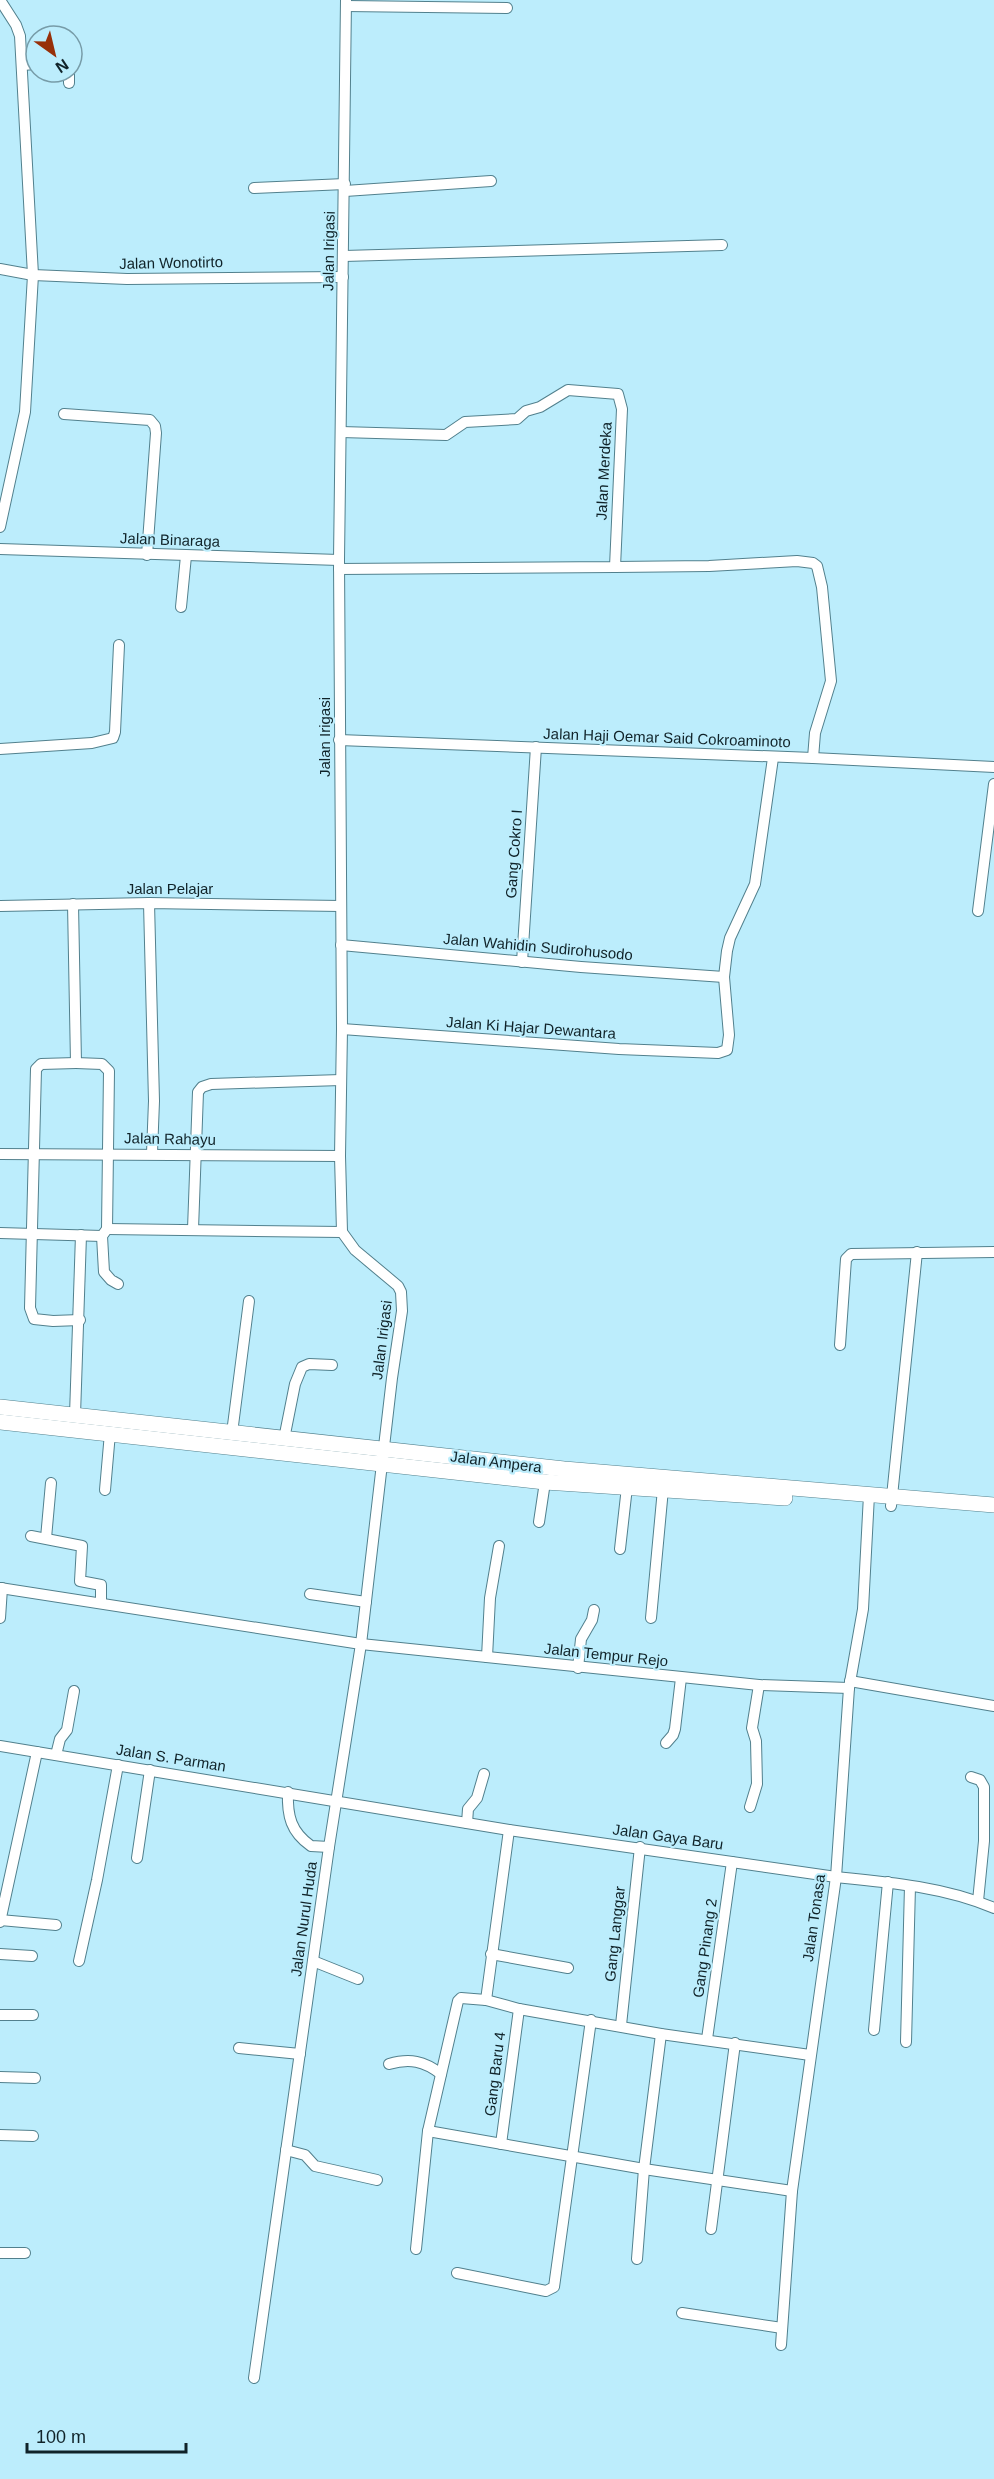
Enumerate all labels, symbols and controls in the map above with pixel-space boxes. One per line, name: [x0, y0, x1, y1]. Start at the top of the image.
north arrow: [24, 24, 84, 84]
text: N: [53, 56, 72, 76]
street label: Jalan Irigasi: [319, 211, 338, 291]
street label: Jalan Wonotirto: [119, 253, 223, 272]
street label: Jalan Merdeka: [592, 421, 615, 521]
street label: Jalan Binaraga: [120, 529, 221, 550]
street label: Jalan Irigasi: [316, 697, 333, 777]
street label: Jalan Haji Oemar Said Cokroaminoto: [543, 725, 791, 750]
street label: Gang Cokro I: [502, 809, 525, 899]
street label: Jalan Pelajar: [127, 880, 213, 897]
street label: Jalan Wahidin Sudirohusodo: [442, 930, 634, 963]
street label: Jalan Ki Hajar Dewantara: [446, 1013, 617, 1042]
street label: Jalan Rahayu: [124, 1129, 216, 1148]
street label: Jalan Irigasi: [368, 1299, 395, 1381]
street label: Jalan Ampera: [449, 1447, 543, 1476]
street label: Jalan Tempur Rejo: [543, 1640, 669, 1669]
street label: Jalan S. Parman: [115, 1740, 227, 1775]
street label: Jalan Gaya Baru: [612, 1820, 725, 1853]
street label: Jalan Nurul Huda: [287, 1860, 320, 1978]
street label: Jalan Tonasa: [799, 1872, 828, 1963]
street label: Gang Langgar: [601, 1885, 628, 1983]
street label: Gang Pinang 2: [689, 1897, 720, 1999]
street label: Gang Baru 4: [481, 2031, 508, 2117]
scale bar: [27, 2416, 186, 2454]
text: 100 m: [36, 2427, 86, 2447]

